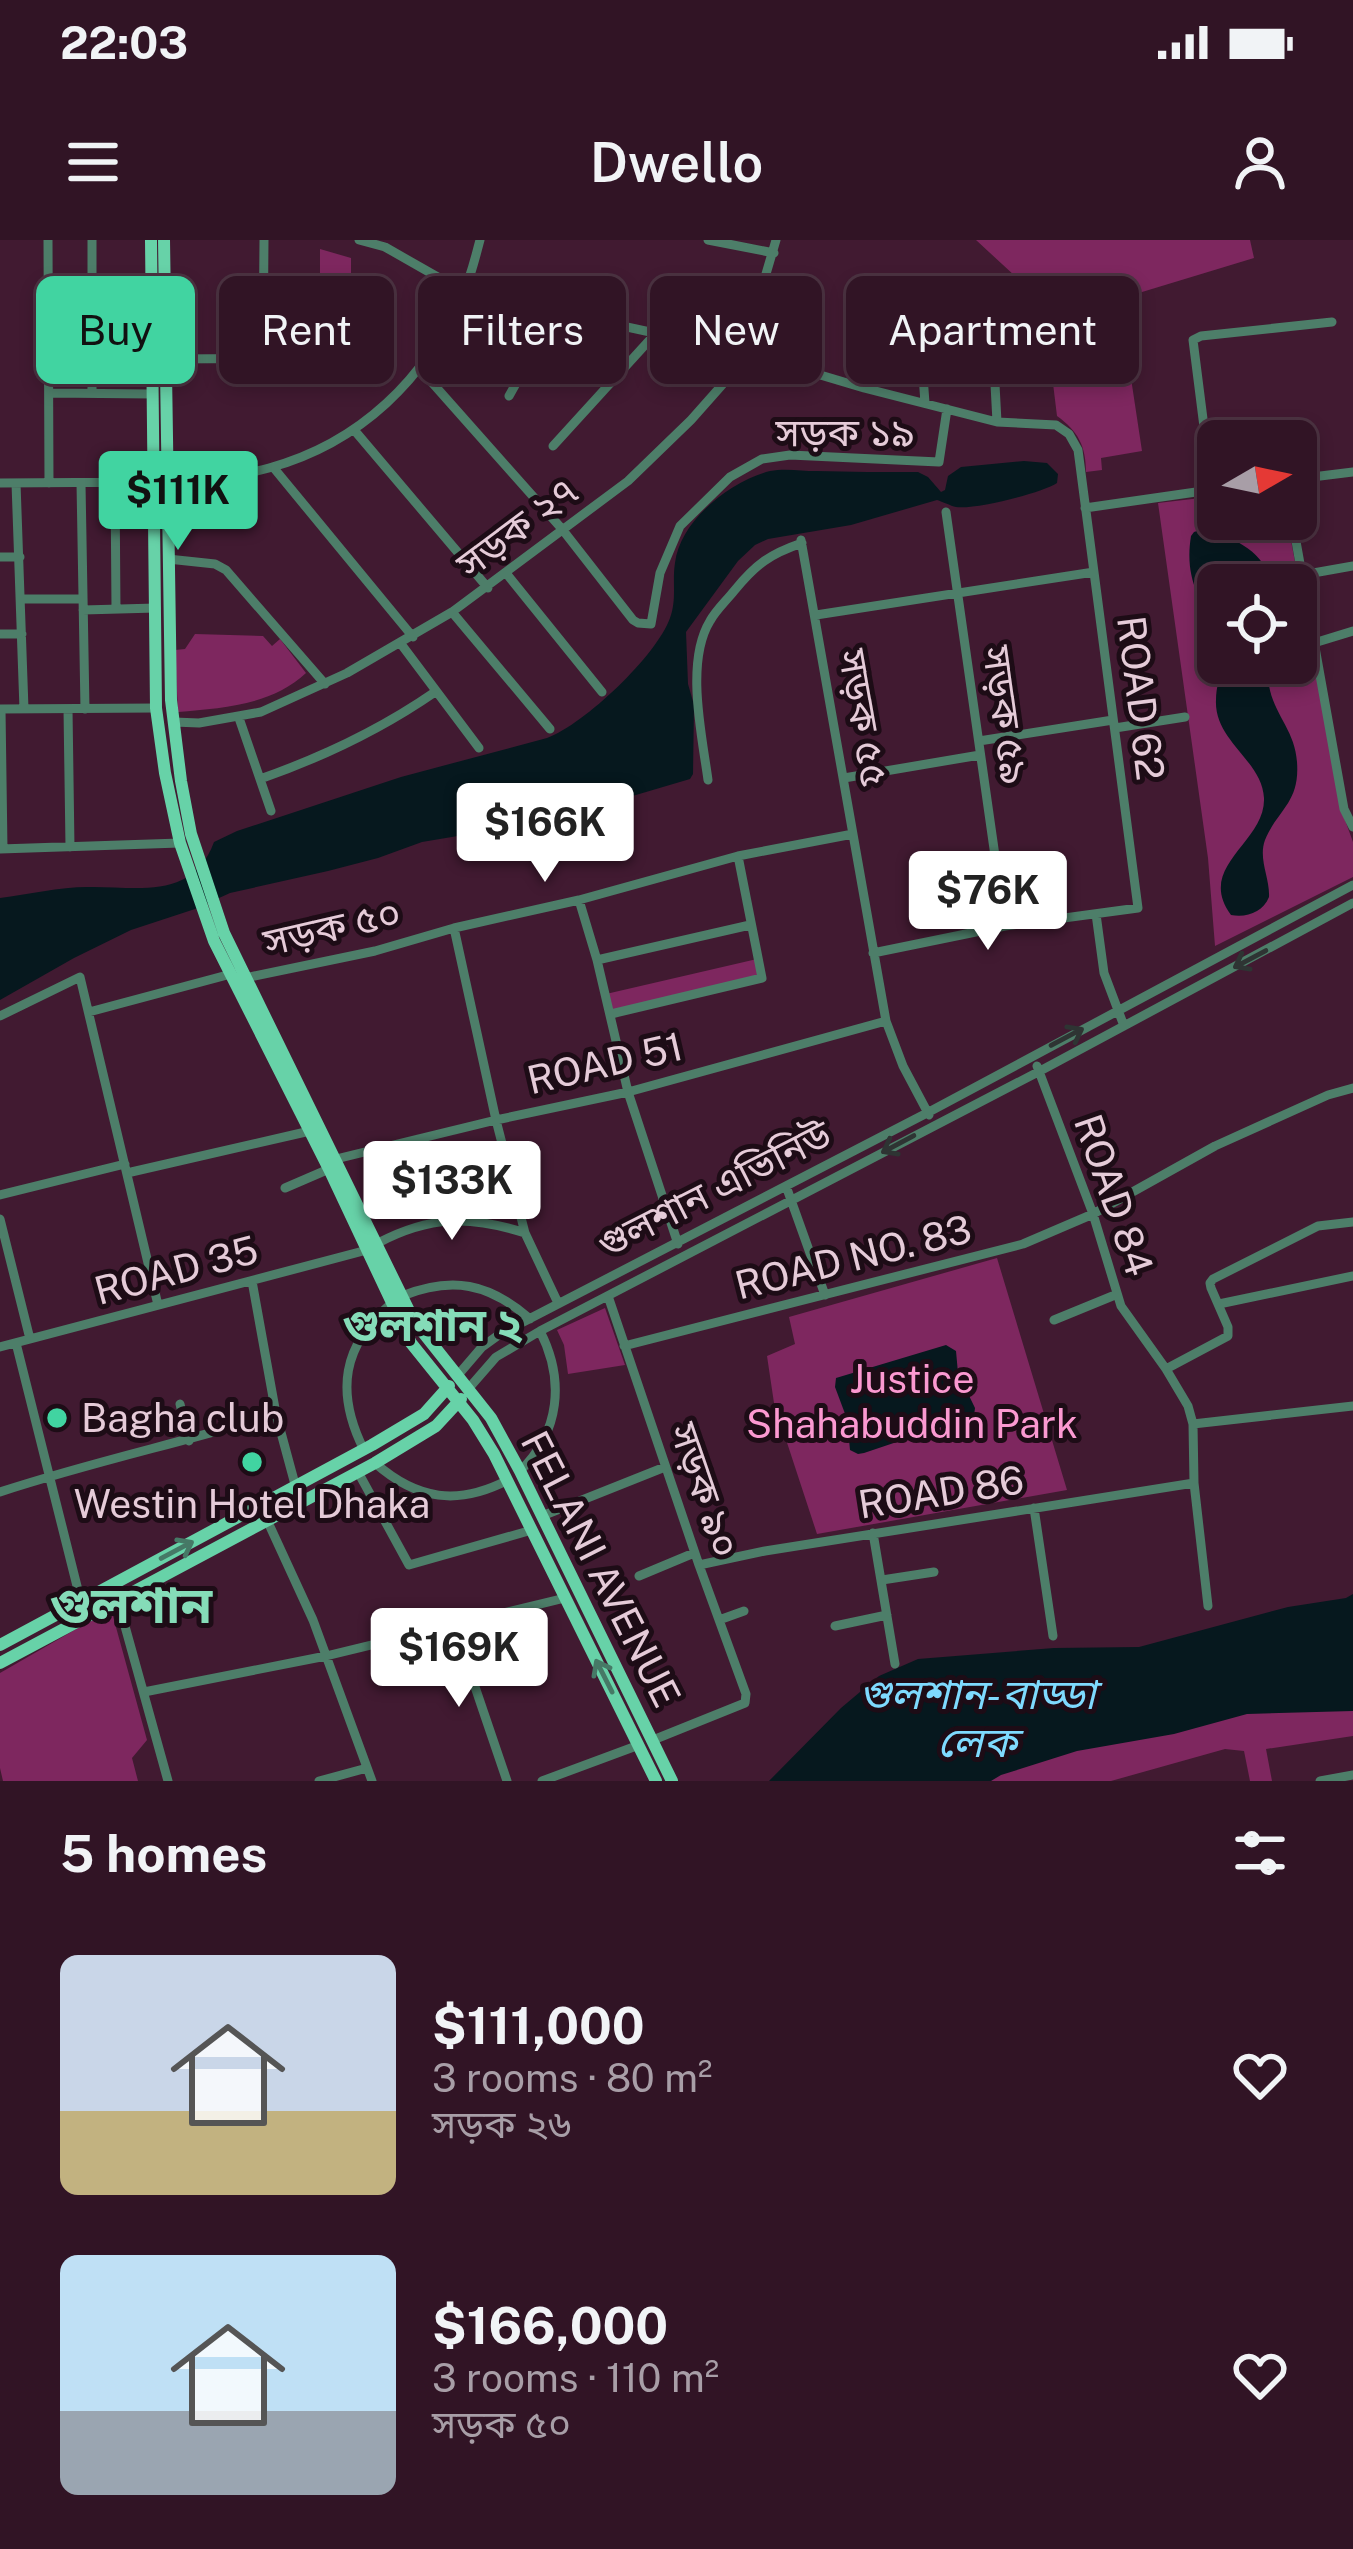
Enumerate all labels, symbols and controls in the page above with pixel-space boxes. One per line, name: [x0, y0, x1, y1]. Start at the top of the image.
text: 22:03: [60, 16, 188, 69]
icon: menu: [60, 129, 126, 195]
icon: person: [1227, 129, 1293, 195]
text: Dwello: [590, 131, 763, 194]
chip: Buy: [36, 276, 195, 384]
chip: Rent: [219, 276, 394, 384]
chip: Filters: [418, 276, 626, 384]
chip: New: [650, 276, 822, 384]
chip: Apartment: [846, 276, 1139, 384]
street label: সড়ক ১৯: [774, 409, 915, 455]
north arrow: [1197, 420, 1317, 540]
map controls: [1197, 420, 1317, 684]
pin: $111K: [94, 451, 262, 553]
text: $111K: [126, 467, 230, 513]
street label: সড়ক ২৭: [447, 467, 586, 588]
button: locate: [1197, 564, 1317, 684]
street label: ROAD 62: [1108, 613, 1174, 783]
street label: সড়ক ৫৯: [973, 642, 1038, 787]
street label: সড়ক ৫৫: [829, 644, 899, 791]
pin: $166K: [461, 783, 629, 885]
text: $166K: [484, 799, 606, 845]
pin: $76K: [917, 851, 1059, 953]
text: $76K: [936, 867, 1040, 913]
street label: সড়ক ৫০: [258, 889, 405, 965]
one-way arrow: [1233, 948, 1268, 971]
street label: ROAD 51: [523, 1023, 687, 1103]
one-way arrow: [1049, 1025, 1084, 1048]
street label: ROAD 84: [1065, 1108, 1163, 1282]
street label: গুলশান এভিনিউ: [590, 1110, 839, 1268]
one-way arrow: [882, 1133, 917, 1156]
pin: $133K: [368, 1141, 536, 1243]
text: $133K: [391, 1157, 513, 1203]
street label: ROAD NO. 83: [730, 1205, 976, 1309]
street label: ROAD 35: [89, 1226, 263, 1314]
district label: গুলশান ২: [343, 1298, 523, 1351]
park label: Justice Shahabuddin Park: [746, 1356, 1078, 1447]
place label: Bagha club: [81, 1395, 284, 1441]
marker: Bagha club: [44, 1405, 70, 1431]
street label: সড়ক ৯০: [660, 1416, 749, 1563]
street label: FELANI AVENUE: [512, 1424, 690, 1714]
marker: Westin Hotel Dhaka: [239, 1449, 265, 1475]
street label: ROAD 86: [855, 1456, 1027, 1528]
place label: Westin Hotel Dhaka: [74, 1481, 430, 1527]
one-way arrow: [159, 1538, 194, 1561]
district label: গুলশান: [50, 1575, 213, 1634]
pin: $169K: [375, 1608, 543, 1710]
text: $169K: [398, 1624, 520, 1670]
one-way arrow: [592, 1659, 615, 1694]
water label: গুলশান-বাড্ডা লেক: [858, 1669, 1104, 1766]
icon: filters: [1227, 1820, 1293, 1886]
text: 5 homes: [60, 1824, 267, 1883]
text: $111,000: [432, 1996, 645, 2055]
icon: home: [156, 2003, 300, 2147]
icon: heart: [1227, 2042, 1293, 2108]
text: 3 rooms · 80 m²: [432, 2055, 712, 2101]
text: সড়ক ২৬: [432, 2101, 571, 2147]
text: $166,000: [432, 2296, 668, 2355]
icon: home: [156, 2303, 300, 2447]
icon: heart: [1227, 2342, 1293, 2408]
text: 3 rooms · 110 m²: [432, 2355, 719, 2401]
text: সড়ক ৫০: [432, 2401, 571, 2447]

